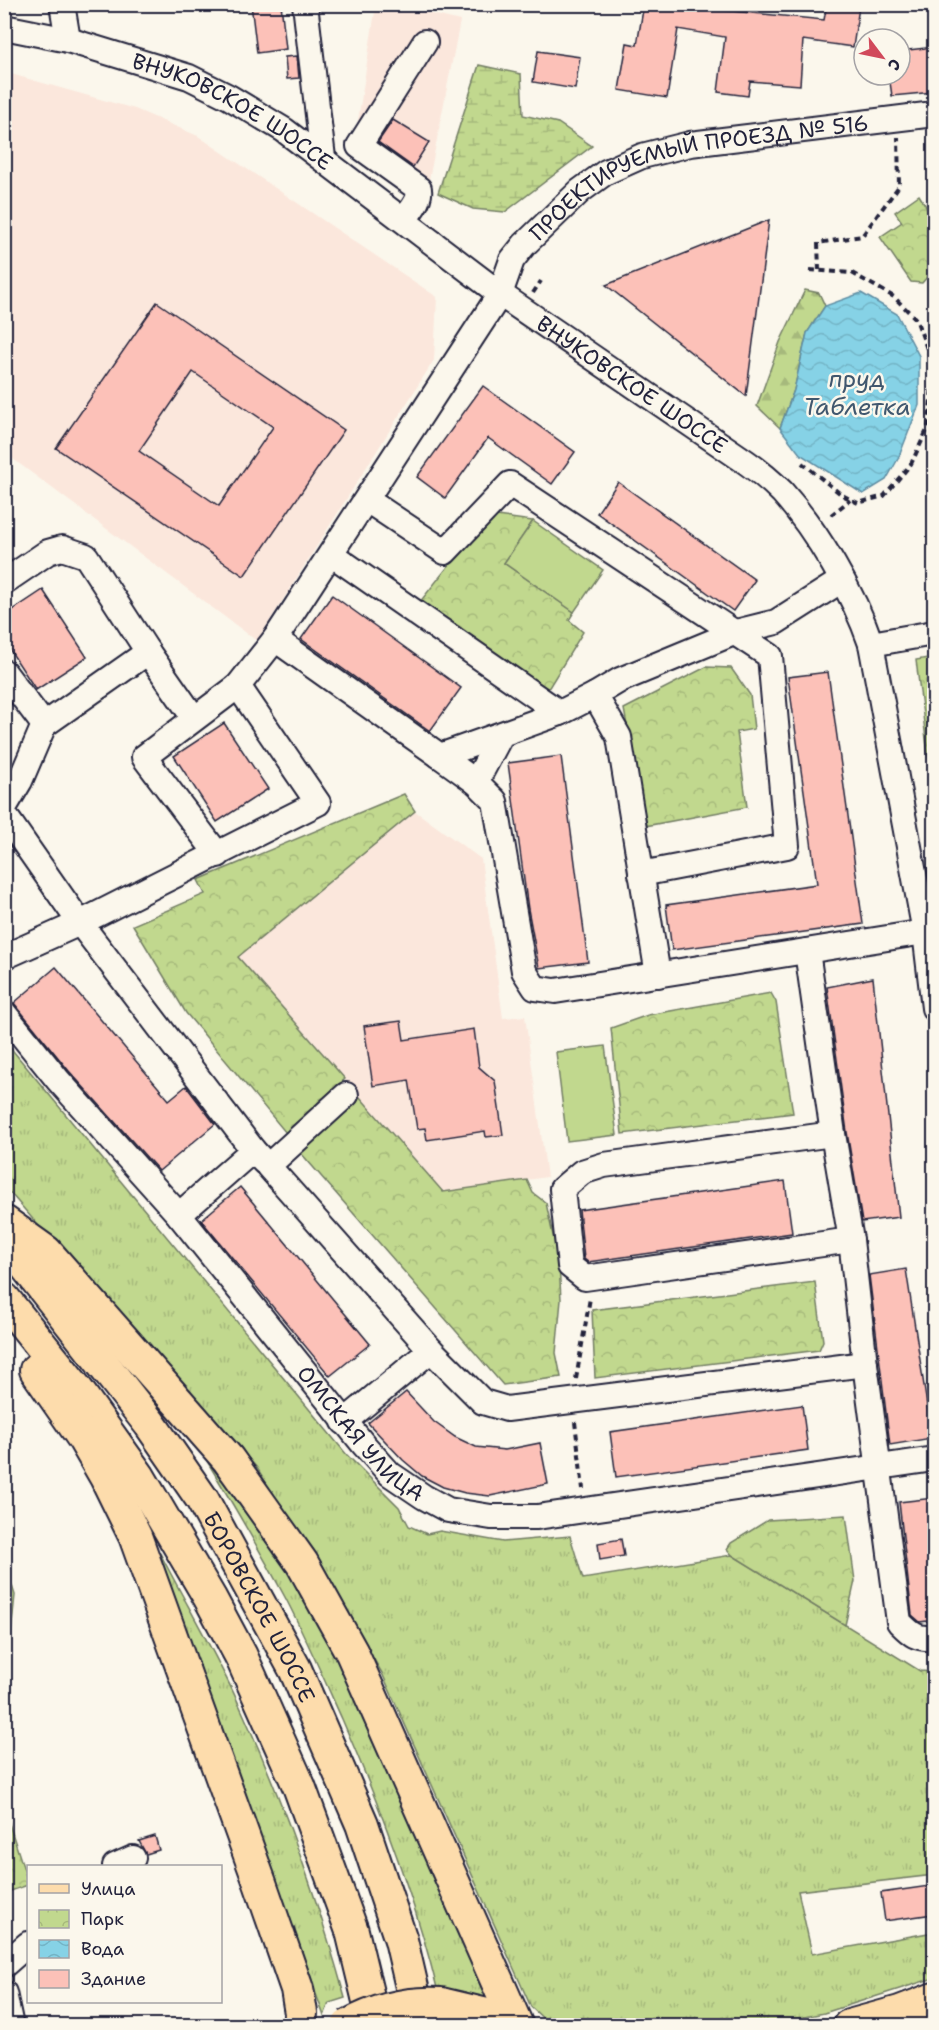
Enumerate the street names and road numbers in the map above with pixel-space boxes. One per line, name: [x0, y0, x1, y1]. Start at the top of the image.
street label: ВНУКОВСКОЕ ШОССЕ: [129, 46, 339, 177]
street label: ПРОЕКТИРУЕМЫЙ ПРОЕЗД № 516: [523, 108, 870, 247]
street label: ВНУКОВСКОЕ ШОССЕ: [531, 309, 733, 460]
street label: ОМСКАЯ УЛИЦА: [291, 1359, 430, 1508]
street label: БОРОВСКОЕ ШОССЕ: [197, 1506, 322, 1707]

